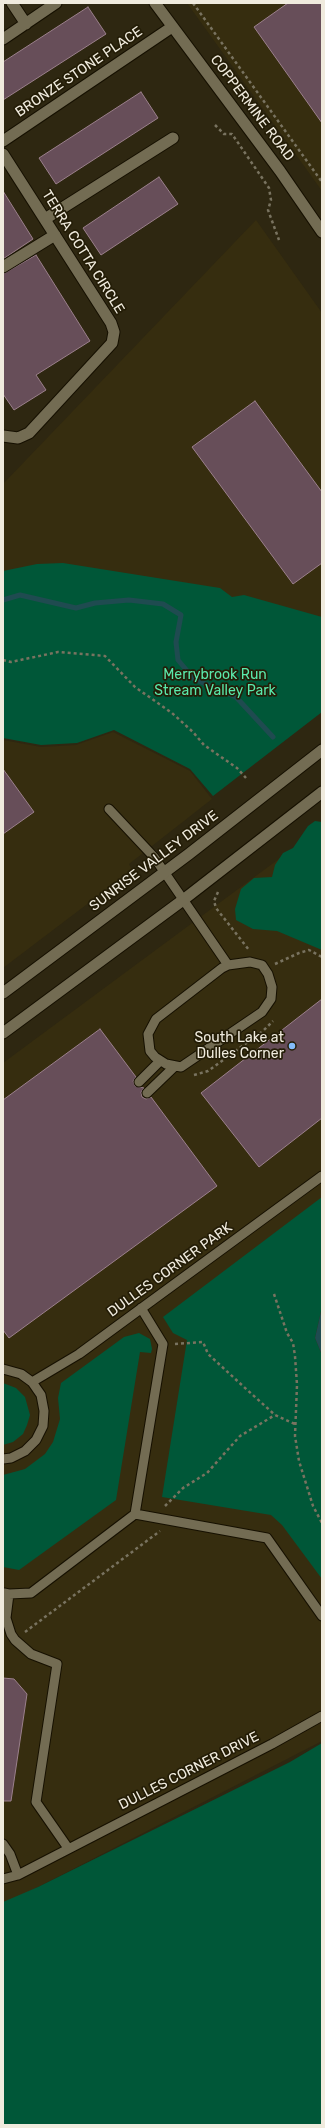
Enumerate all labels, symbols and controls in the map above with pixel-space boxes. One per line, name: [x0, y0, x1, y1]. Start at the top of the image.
street label: BRONZE STONE PLACE: [12, 23, 146, 121]
street label: COPPERMINE ROAD: [207, 52, 297, 164]
street label: TERRA COTTA CIRCLE: [38, 187, 128, 317]
park label: Merrybrook Run Stream Valley Park: [154, 667, 276, 700]
street label: SUNRISE VALLEY DRIVE: [86, 807, 222, 915]
place label: South Lake at Dulles Corner: [195, 1030, 284, 1062]
marker: South Lake at Dulles Corner: [287, 1041, 297, 1051]
street label: DULLES CORNER PARK: [104, 1219, 236, 1321]
street label: DULLES CORNER DRIVE: [116, 1728, 262, 1814]

